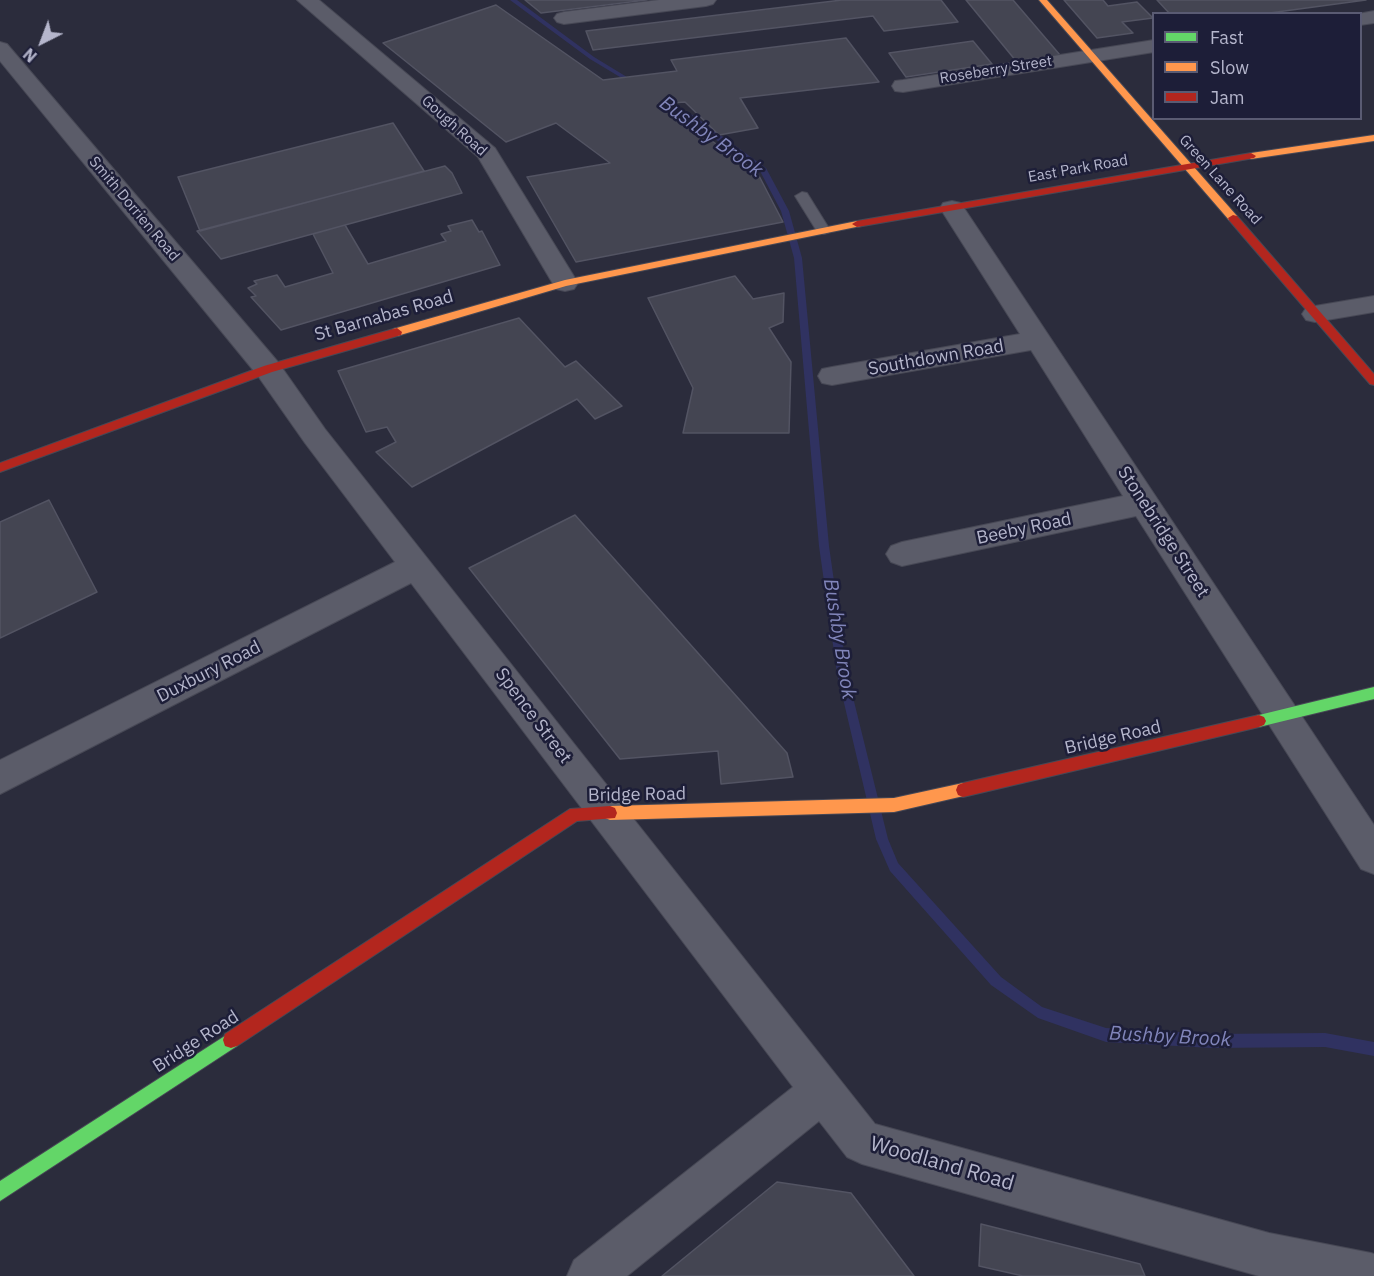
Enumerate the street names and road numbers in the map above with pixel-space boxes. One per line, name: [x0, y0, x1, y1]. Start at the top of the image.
street label: Roseberry Street: [939, 52, 1053, 88]
street label: Gough Road: [418, 92, 490, 160]
street label: Green Lane Road: [1175, 131, 1265, 229]
street label: East Park Road: [1027, 151, 1129, 187]
street label: Smith Dorrien Road: [85, 153, 183, 265]
street label: St Barnabas Road: [312, 286, 456, 346]
street label: Southdown Road: [866, 335, 1006, 381]
street label: Stonebridge Street: [1113, 462, 1213, 602]
street label: Beeby Road: [975, 508, 1073, 550]
street label: Duxbury Road: [154, 637, 264, 707]
street label: Spence Street: [490, 664, 576, 768]
street label: Bridge Road: [1063, 716, 1163, 760]
street label: Bridge Road: [588, 783, 686, 807]
street label: Bridge Road: [149, 1006, 243, 1078]
street label: Woodland Road: [867, 1131, 1017, 1197]

